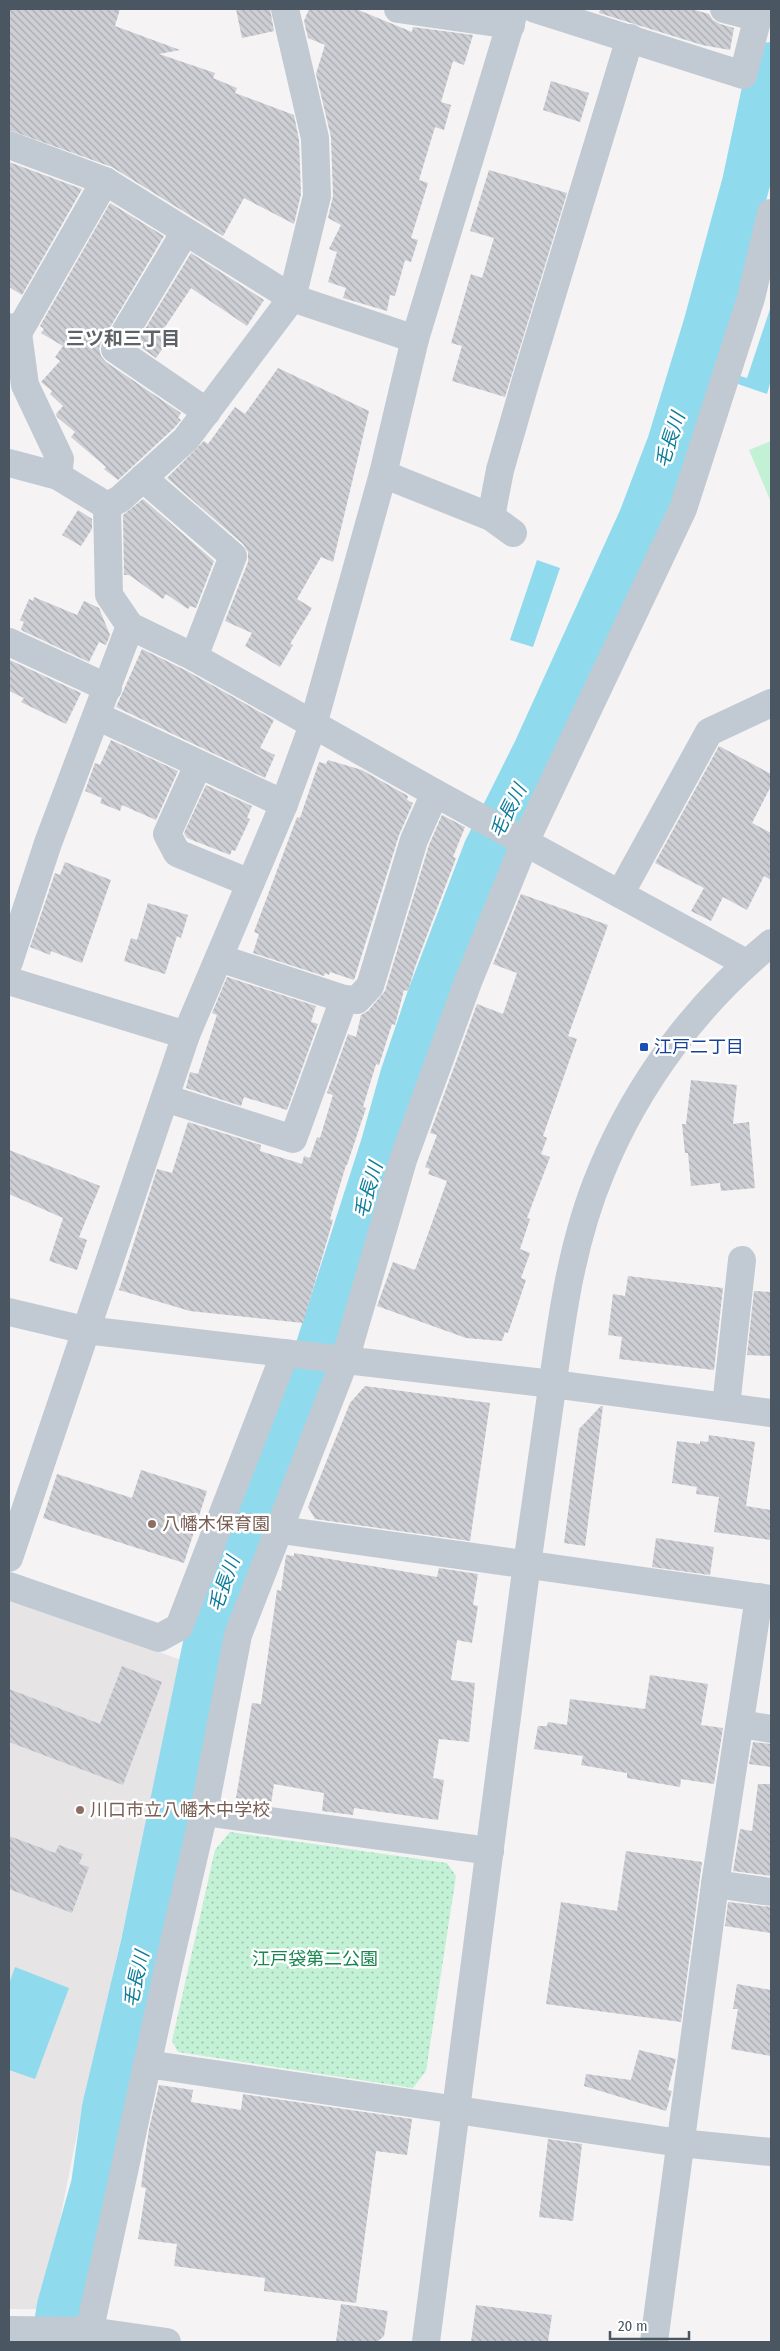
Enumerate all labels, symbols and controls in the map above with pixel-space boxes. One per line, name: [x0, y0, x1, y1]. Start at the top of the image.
district label: 三ツ和三丁目: [66, 327, 180, 350]
water label: 毛長川: [650, 407, 690, 471]
water label: 毛長川: [485, 779, 532, 842]
place label: 江戸二丁目: [654, 1036, 744, 1058]
marker: 江戸二丁目: [638, 1041, 650, 1053]
water label: 毛長川: [349, 1157, 388, 1221]
place label: 八幡木保育園: [162, 1513, 270, 1535]
marker: 八幡木保育園: [146, 1518, 158, 1530]
water label: 毛長川: [203, 1551, 245, 1615]
place label: 川口市立八幡木中学校: [90, 1799, 270, 1821]
marker: 川口市立八幡木中学校: [74, 1804, 86, 1816]
water label: 毛長川: [118, 1947, 154, 2009]
park label: 江戸袋第二公園: [252, 1948, 378, 1970]
scale bar: [610, 2308, 689, 2340]
text: 20 m: [618, 2317, 648, 2335]

